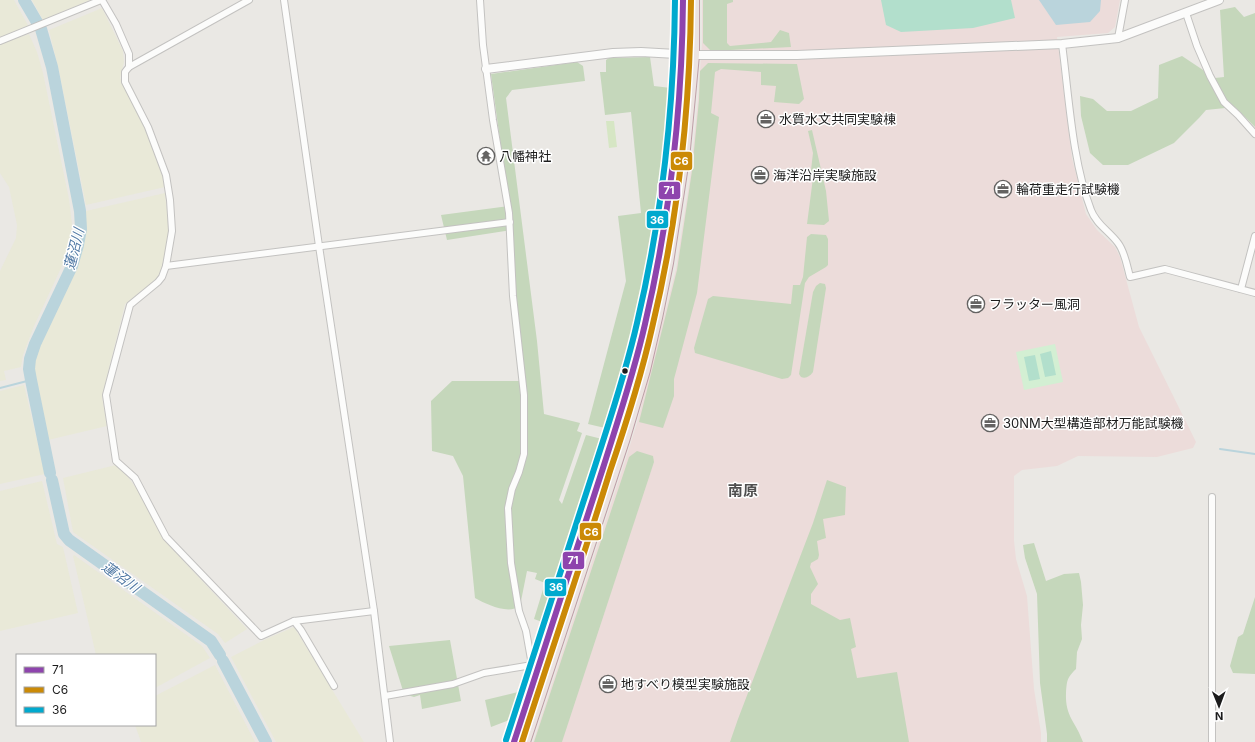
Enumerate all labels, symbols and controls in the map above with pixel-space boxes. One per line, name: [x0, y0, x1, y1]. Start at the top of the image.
office icon: 水質水文共同実験棟: [756, 109, 776, 129]
place label: 水質水文共同実験棟: [779, 111, 896, 127]
temple icon: 八幡神社: [476, 146, 496, 166]
place label: 八幡神社: [499, 148, 551, 164]
line badge: C6: [670, 151, 693, 171]
text: C6: [673, 154, 689, 168]
office icon: 海洋沿岸実験施設: [750, 165, 770, 185]
place label: 海洋沿岸実験施設: [773, 167, 877, 183]
office icon: 輪荷重走行試験機: [993, 179, 1013, 199]
line badge: 71: [658, 181, 681, 200]
place label: 輪荷重走行試験機: [1016, 181, 1120, 197]
text: 71: [663, 183, 675, 197]
line badge: 36: [646, 210, 669, 229]
text: 36: [650, 213, 664, 227]
water label: 蓮沼川: [60, 225, 87, 271]
office icon: フラッター風洞: [966, 294, 986, 314]
place label: フラッター風洞: [989, 296, 1080, 312]
unlabelled marker: [620, 366, 630, 376]
office icon: 30NM大型構造部材万能試験機: [980, 413, 1000, 433]
place label: 30NM大型構造部材万能試験機: [1003, 415, 1184, 431]
district label: 南原: [728, 481, 758, 500]
line badge: C6: [579, 522, 602, 541]
text: C6: [583, 525, 599, 539]
line badge: 71: [562, 551, 585, 570]
text: 71: [567, 553, 579, 567]
water label: 蓮沼川: [99, 557, 145, 597]
line badge: 36: [544, 578, 567, 597]
text: 36: [549, 580, 563, 594]
legend: [16, 654, 156, 726]
text: 71: [52, 662, 64, 677]
office icon: 地すべり模型実験施設: [598, 674, 618, 694]
place label: 地すべり模型実験施設: [621, 676, 750, 692]
text: C6: [52, 682, 68, 697]
north arrow: [1199, 686, 1239, 726]
text: 36: [52, 702, 67, 717]
text: N: [1215, 709, 1223, 723]

